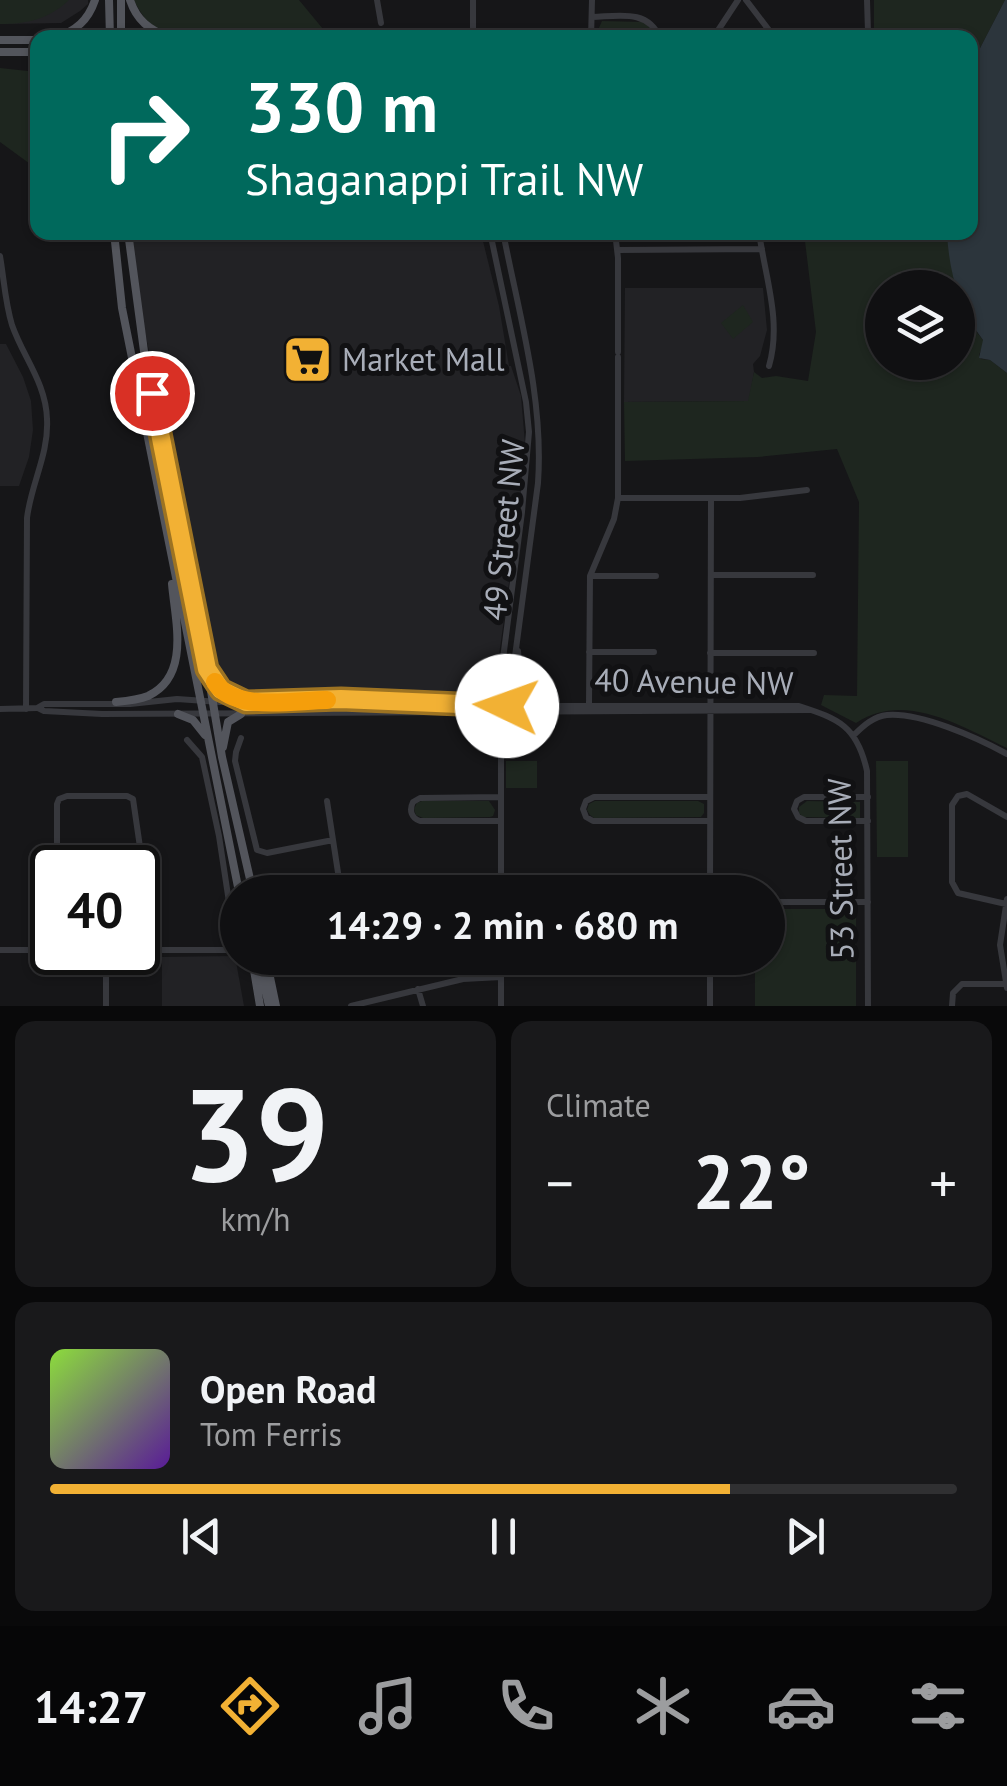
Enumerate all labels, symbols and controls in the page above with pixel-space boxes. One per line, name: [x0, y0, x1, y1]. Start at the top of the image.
text: 330 m: [245, 61, 438, 151]
icon: right: [80, 70, 210, 200]
text: Shaganappi Trail NW: [245, 149, 643, 207]
map controls: [865, 270, 975, 380]
button: layers: [865, 270, 975, 380]
supermarket icon: Market Mall: [281, 334, 333, 386]
place label: Market Mall: [342, 338, 505, 380]
pin: [110, 351, 195, 436]
icon: arrive: [125, 366, 180, 421]
street label: 49 Street NW: [473, 437, 533, 622]
position arrow: [455, 654, 559, 758]
street label: 40 Avenue NW: [594, 658, 794, 704]
street label: 53 Street NW: [817, 777, 863, 960]
speed limit sign: 40: [30, 845, 160, 975]
text: 14:29 · 2 min · 680 m: [327, 900, 678, 949]
text: 39: [182, 1049, 329, 1217]
text: Climate: [546, 1084, 651, 1126]
text: 22°: [693, 1133, 810, 1230]
text: −: [546, 1147, 574, 1218]
text: +: [929, 1147, 957, 1218]
text: km/h: [220, 1198, 291, 1240]
text: Open Road: [200, 1364, 376, 1413]
text: Tom Ferris: [200, 1413, 342, 1455]
icon: previous: [174, 1509, 229, 1564]
icon: pause: [476, 1509, 531, 1564]
icon: next: [778, 1509, 833, 1564]
icon: directions: [215, 1671, 285, 1741]
icon: music: [353, 1671, 423, 1741]
icon: phone: [491, 1671, 561, 1741]
icon: climate: [628, 1671, 698, 1741]
icon: car: [766, 1671, 836, 1741]
icon: filters: [903, 1671, 973, 1741]
text: 14:27: [34, 1677, 148, 1735]

